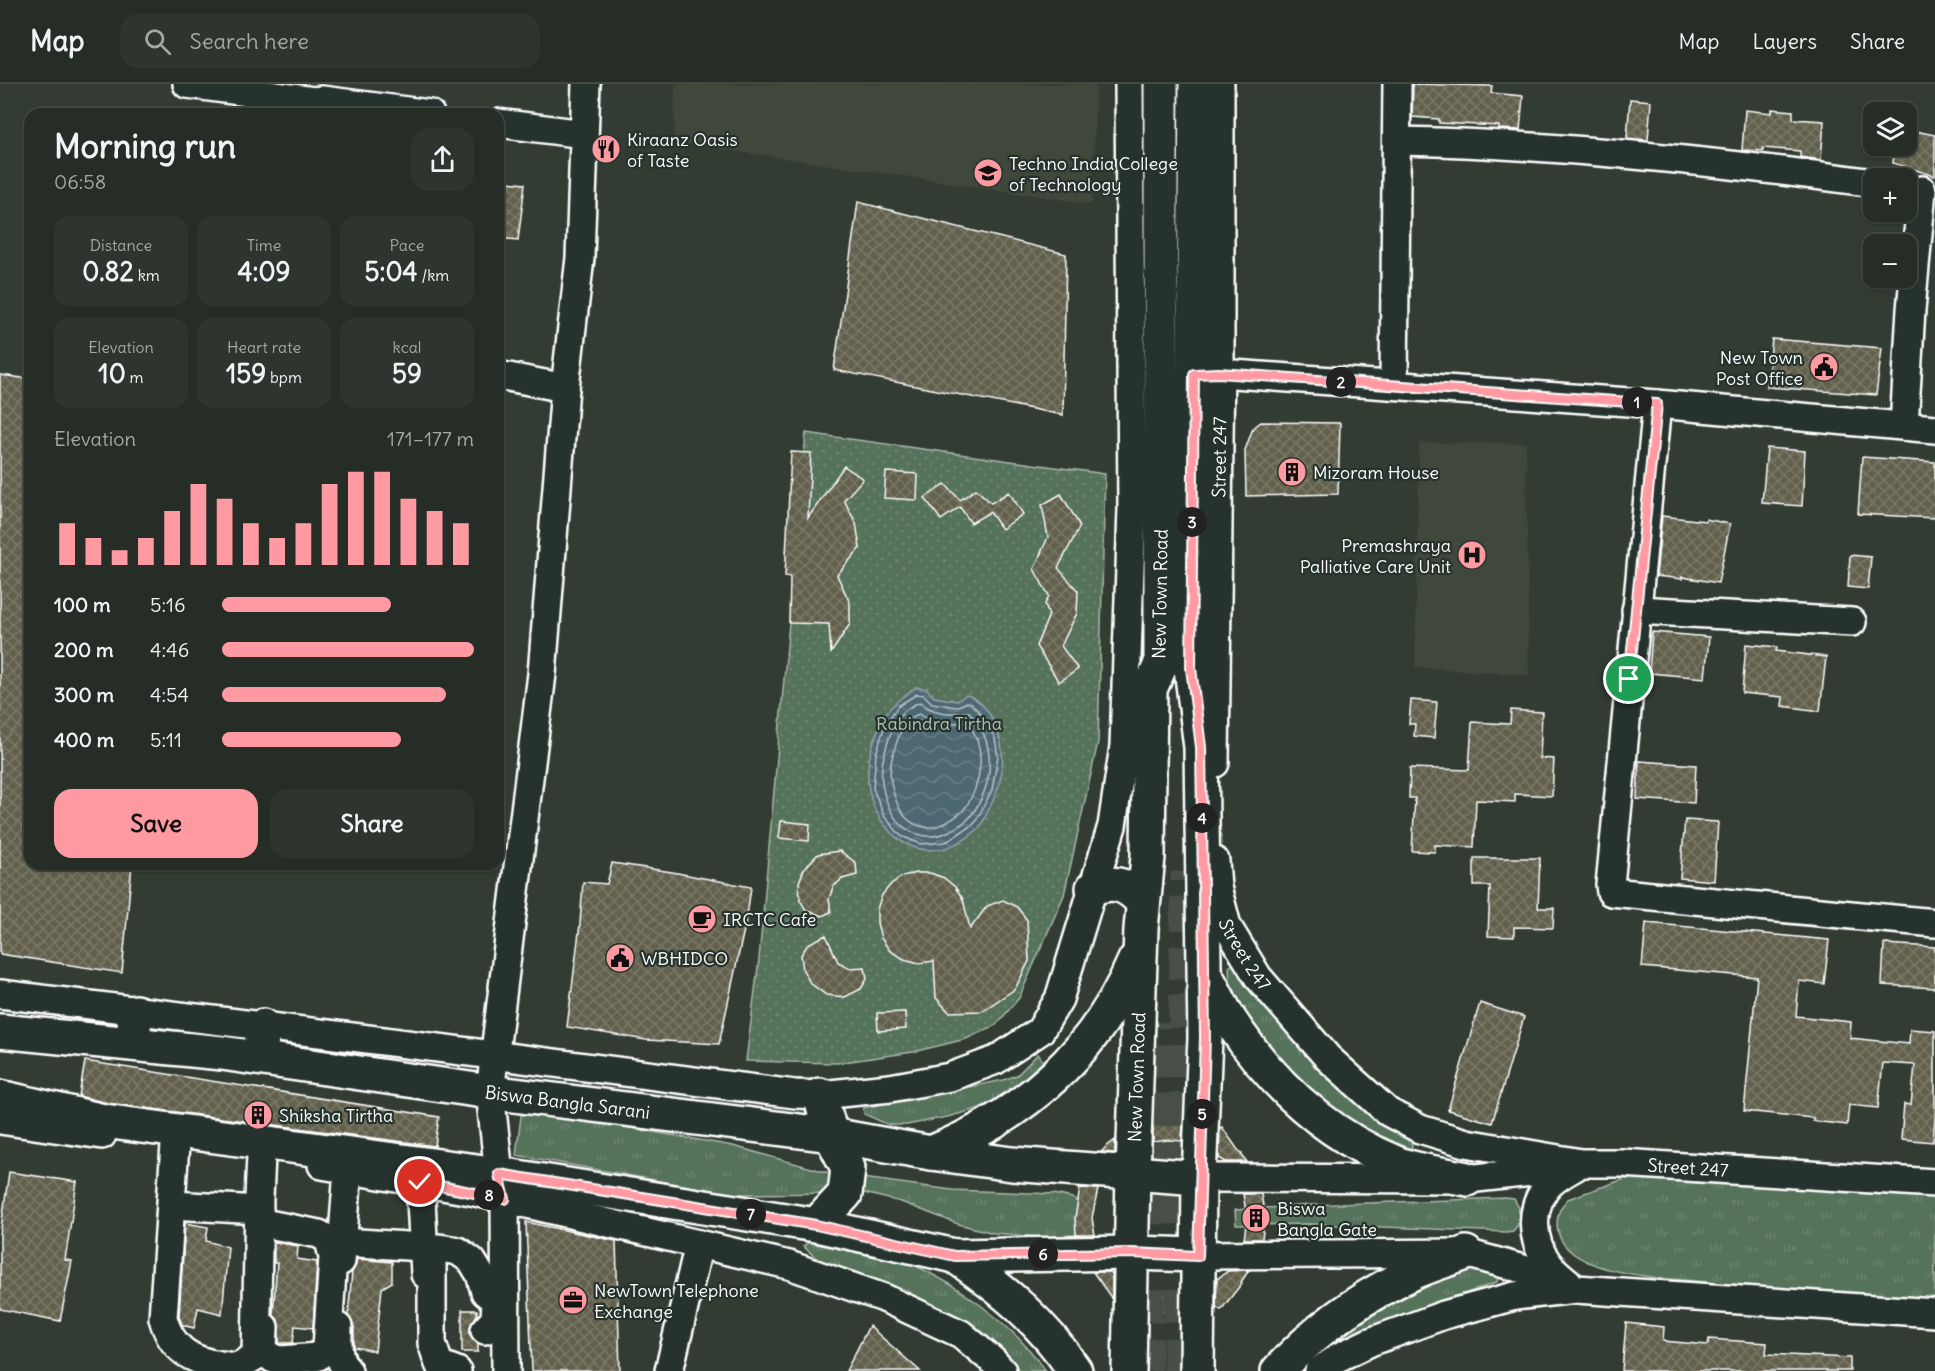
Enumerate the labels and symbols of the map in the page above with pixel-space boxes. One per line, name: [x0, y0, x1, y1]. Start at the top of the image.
place label: Kiraanz Oasis of Taste: [627, 128, 738, 172]
restaurant icon: Kiraanz Oasis of Taste: [590, 133, 622, 165]
place label: Techno India College of Technology: [1009, 152, 1178, 196]
school or university icon: Techno India College of Technology: [972, 157, 1004, 189]
place label: New Town Post Office: [1716, 346, 1803, 390]
public building icon: New Town Post Office: [1808, 351, 1840, 383]
pin: 2: [1326, 367, 1356, 397]
pin: 1: [1622, 387, 1652, 417]
street label: Street 247: [1207, 416, 1231, 498]
building icon: Mizoram House: [1276, 456, 1308, 488]
place label: Mizoram House: [1313, 461, 1439, 484]
pin: 3: [1177, 507, 1207, 537]
street label: New Town Road: [1147, 528, 1173, 659]
place label: Premashraya Palliative Care Unit: [1300, 534, 1451, 578]
hospital icon: Premashraya Palliative Care Unit: [1456, 539, 1488, 571]
pin: [1603, 653, 1654, 704]
park label: Rabindra Tirtha: [876, 712, 1002, 735]
pin: 4: [1187, 803, 1217, 833]
cafe icon: IRCTC Cafe: [686, 903, 718, 935]
place label: IRCTC Cafe: [723, 908, 816, 931]
street label: Street 247: [1214, 917, 1276, 996]
public building icon: WBHIDCO: [604, 942, 636, 974]
place label: WBHIDCO: [641, 947, 728, 970]
street label: New Town Road: [1123, 1011, 1150, 1142]
street label: Biswa Bangla Sarani: [484, 1080, 651, 1124]
building icon: Shiksha Tirtha: [242, 1099, 274, 1131]
pin: 5: [1187, 1099, 1217, 1129]
place label: Shiksha Tirtha: [279, 1104, 393, 1127]
street label: Street 247: [1647, 1153, 1729, 1181]
pin: [394, 1156, 445, 1207]
pin: 8: [474, 1180, 504, 1210]
place label: Biswa Bangla Gate: [1277, 1197, 1377, 1241]
pin: 7: [736, 1199, 766, 1229]
building icon: Biswa Bangla Gate: [1240, 1202, 1272, 1234]
pin: 6: [1028, 1239, 1058, 1269]
place label: NewTown Telephone Exchange: [594, 1279, 759, 1323]
office icon: NewTown Telephone Exchange: [557, 1284, 589, 1316]

